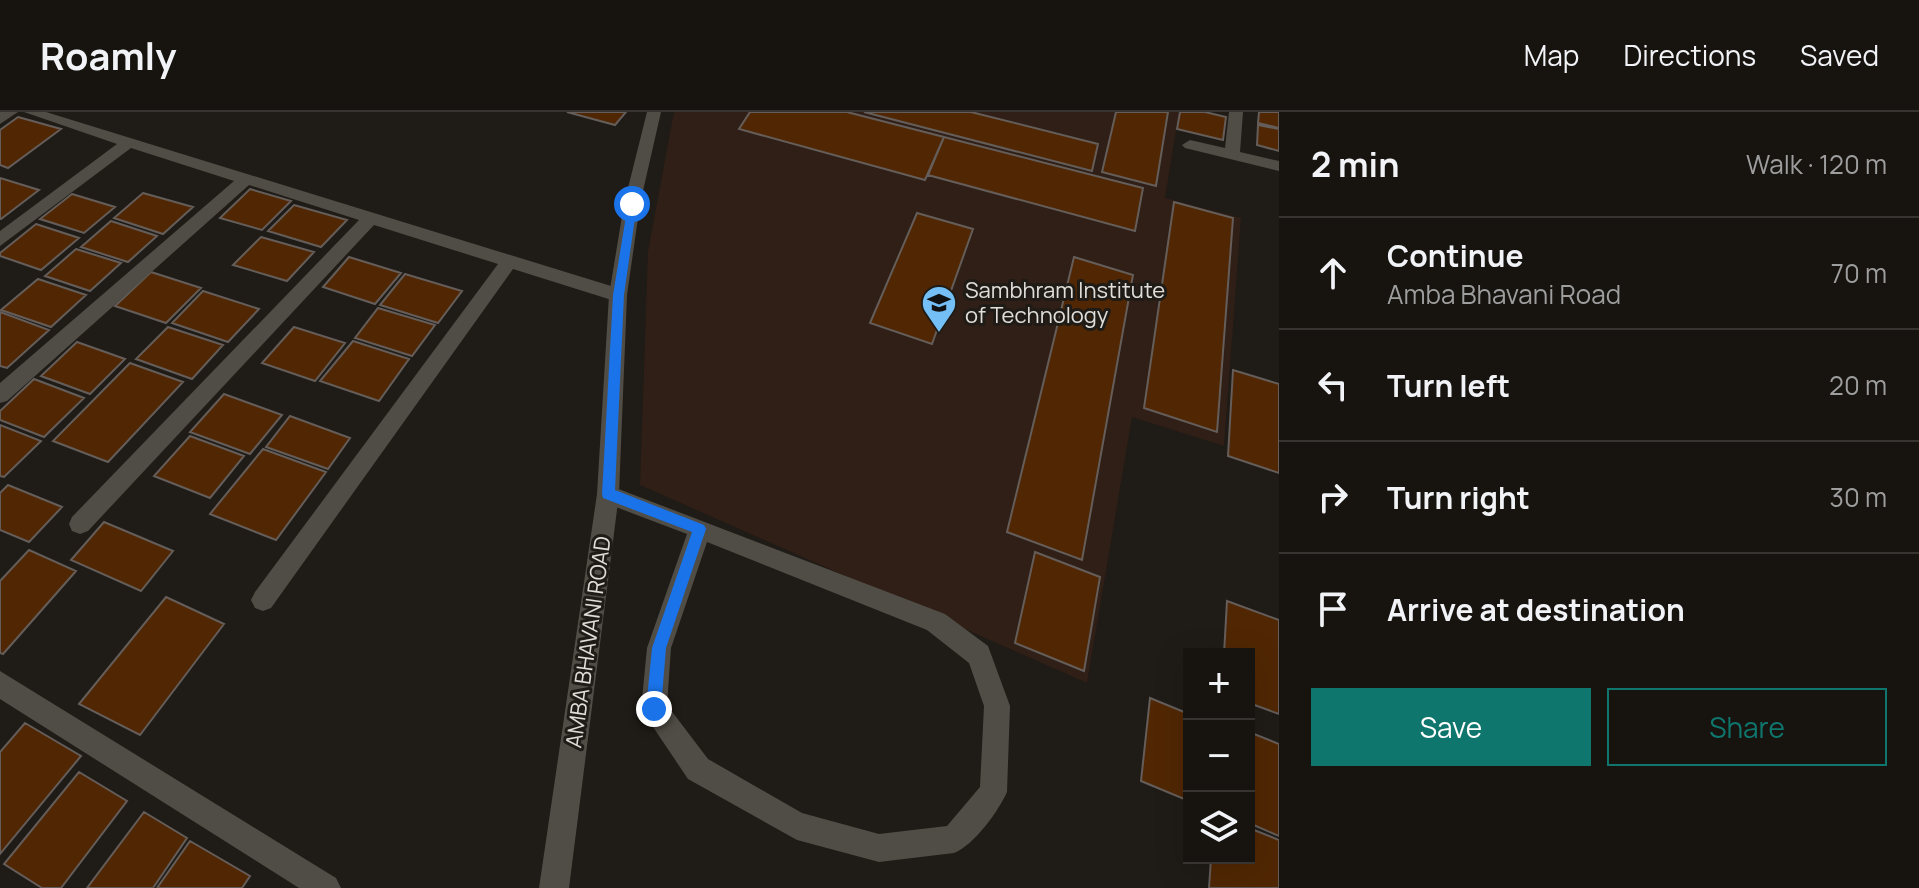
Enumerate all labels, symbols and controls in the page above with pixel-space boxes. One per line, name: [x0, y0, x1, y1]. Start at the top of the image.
text: Roamly: [40, 29, 177, 81]
text: Map: [1524, 36, 1579, 74]
text: Directions: [1623, 36, 1756, 74]
text: Saved: [1800, 36, 1879, 74]
text: 2 min: [1311, 141, 1399, 187]
text: Walk · 120 m: [1746, 146, 1887, 182]
route start: [614, 186, 650, 222]
text: Continue: [1387, 235, 1523, 276]
icon: ahead: [1311, 251, 1355, 295]
text: 70 m: [1831, 255, 1887, 291]
place label: Sambhram Institute of Technology: [965, 275, 1165, 330]
text: Amba Bhavani Road: [1387, 276, 1621, 312]
school or university icon: Sambhram Institute of Technology: [920, 284, 958, 334]
icon: left: [1311, 363, 1355, 407]
text: Turn left: [1387, 365, 1510, 406]
text: 20 m: [1829, 367, 1887, 403]
icon: right: [1311, 475, 1355, 519]
text: Turn right: [1387, 477, 1530, 518]
text: 30 m: [1830, 479, 1887, 515]
street label: AMBA BHAVANI ROAD: [558, 534, 618, 750]
icon: arrive: [1311, 587, 1355, 631]
text: Arrive at destination: [1387, 589, 1685, 630]
map controls: [1183, 648, 1255, 864]
button: +: [1183, 648, 1255, 720]
button: Save: [1311, 688, 1591, 766]
button: Share: [1607, 688, 1887, 766]
route end: [636, 691, 672, 727]
button: −: [1183, 720, 1255, 792]
button: layers: [1183, 792, 1255, 864]

